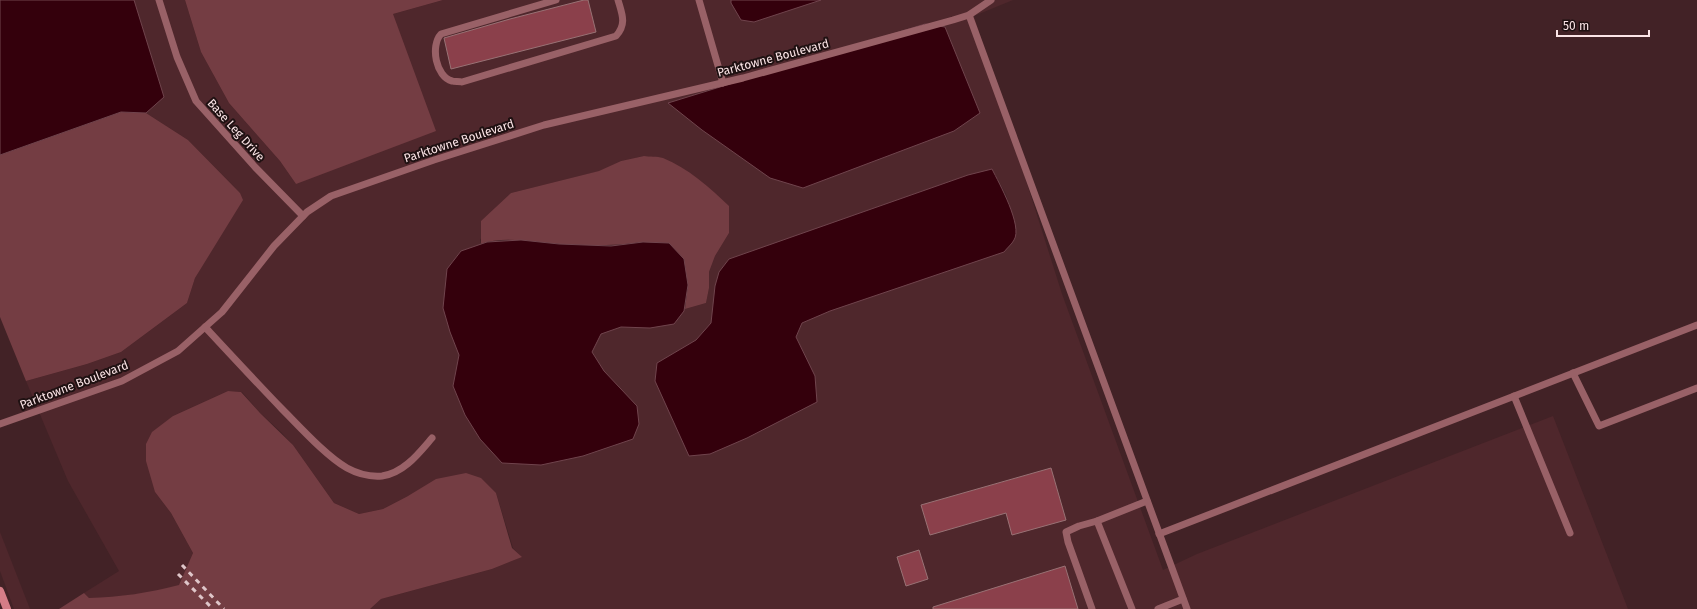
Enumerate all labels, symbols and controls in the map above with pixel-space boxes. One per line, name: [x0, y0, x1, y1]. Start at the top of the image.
scale bar: [1557, 12, 1649, 38]
text: 50 m: [1563, 19, 1589, 33]
street label: Parktowne Boulevard: [716, 36, 830, 80]
street label: Base Leg Drive: [204, 96, 268, 164]
street label: Parktowne Boulevard: [402, 117, 516, 165]
street label: Parktowne Boulevard: [18, 358, 130, 412]

